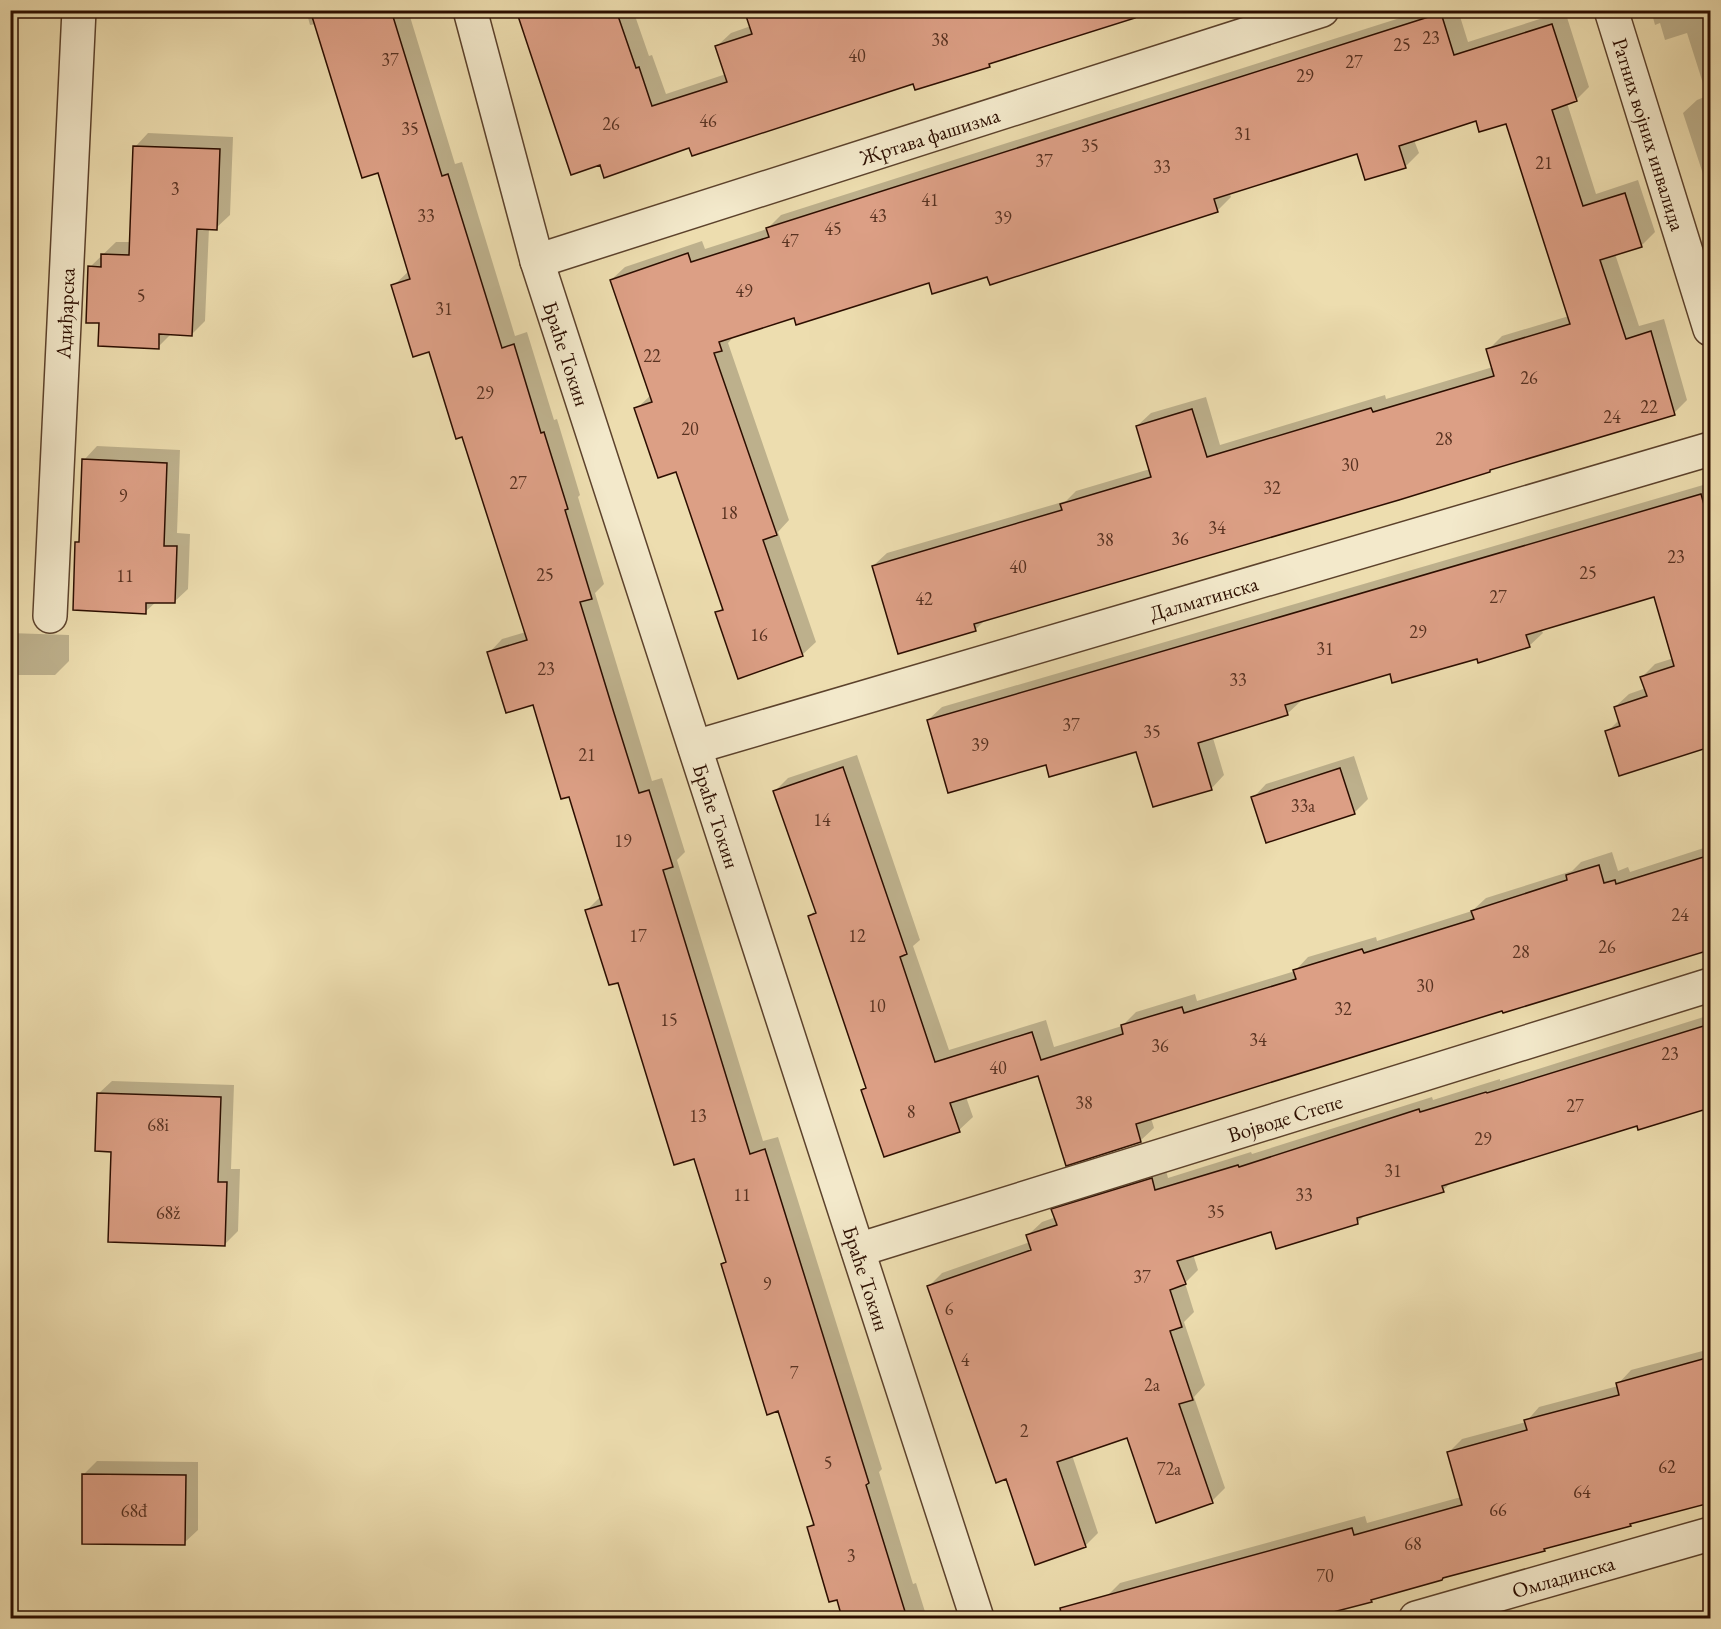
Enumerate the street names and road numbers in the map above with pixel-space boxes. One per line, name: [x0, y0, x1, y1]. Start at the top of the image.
street label: Ратних војних инвалида: [1607, 34, 1692, 235]
street label: Жртава фашизма: [855, 100, 1003, 171]
street label: Адиђарска: [49, 267, 80, 360]
street label: Браће Токин: [537, 298, 597, 409]
street label: Далматинска: [1146, 569, 1262, 626]
street label: Браће Токин: [687, 760, 747, 872]
street label: Војводе Степе: [1224, 1087, 1346, 1148]
street label: Браће Токин: [837, 1222, 896, 1334]
street label: Омладинска: [1509, 1548, 1618, 1603]

